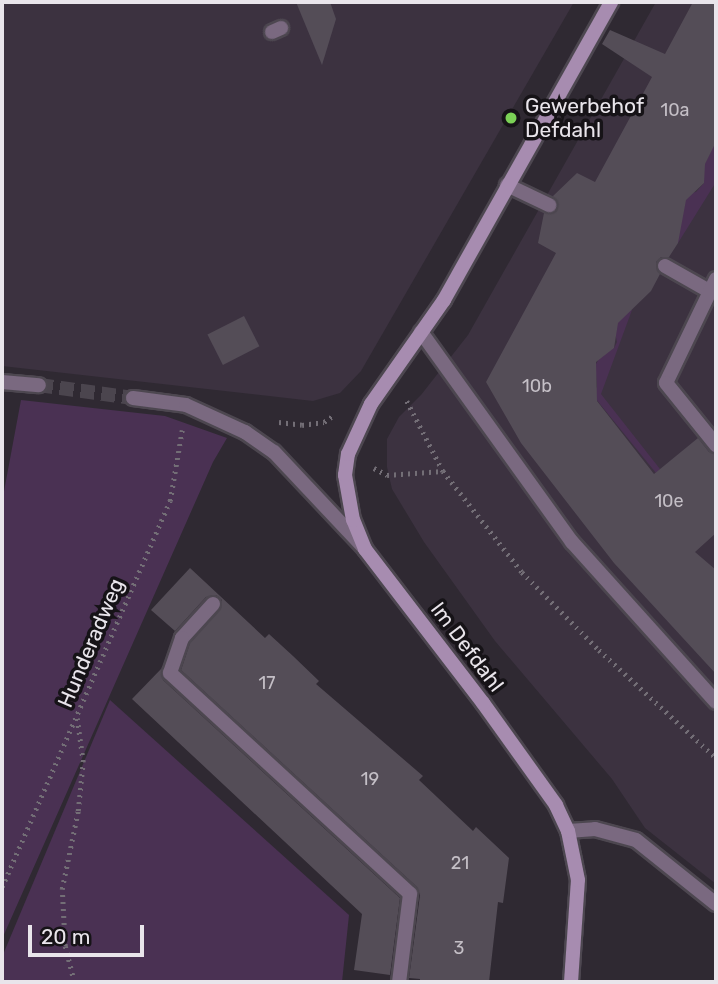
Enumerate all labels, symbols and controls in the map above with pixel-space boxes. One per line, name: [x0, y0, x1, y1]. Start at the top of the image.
place label: Gewerbehof Defdahl: [525, 93, 644, 143]
house number: 10a: [660, 99, 690, 121]
marker: Gewerbehof Defdahl: [503, 110, 519, 126]
house number: 10b: [522, 375, 552, 397]
house number: 10e: [654, 490, 684, 512]
street label: Hunderadweg: [53, 575, 129, 711]
street label: Im Defdahl: [425, 597, 509, 697]
house number: 17: [259, 672, 275, 694]
house number: 19: [361, 768, 379, 790]
house number: 21: [451, 852, 469, 874]
scale bar: [32, 911, 147, 955]
text: 20 m: [41, 924, 90, 949]
house number: 3: [454, 937, 464, 959]

